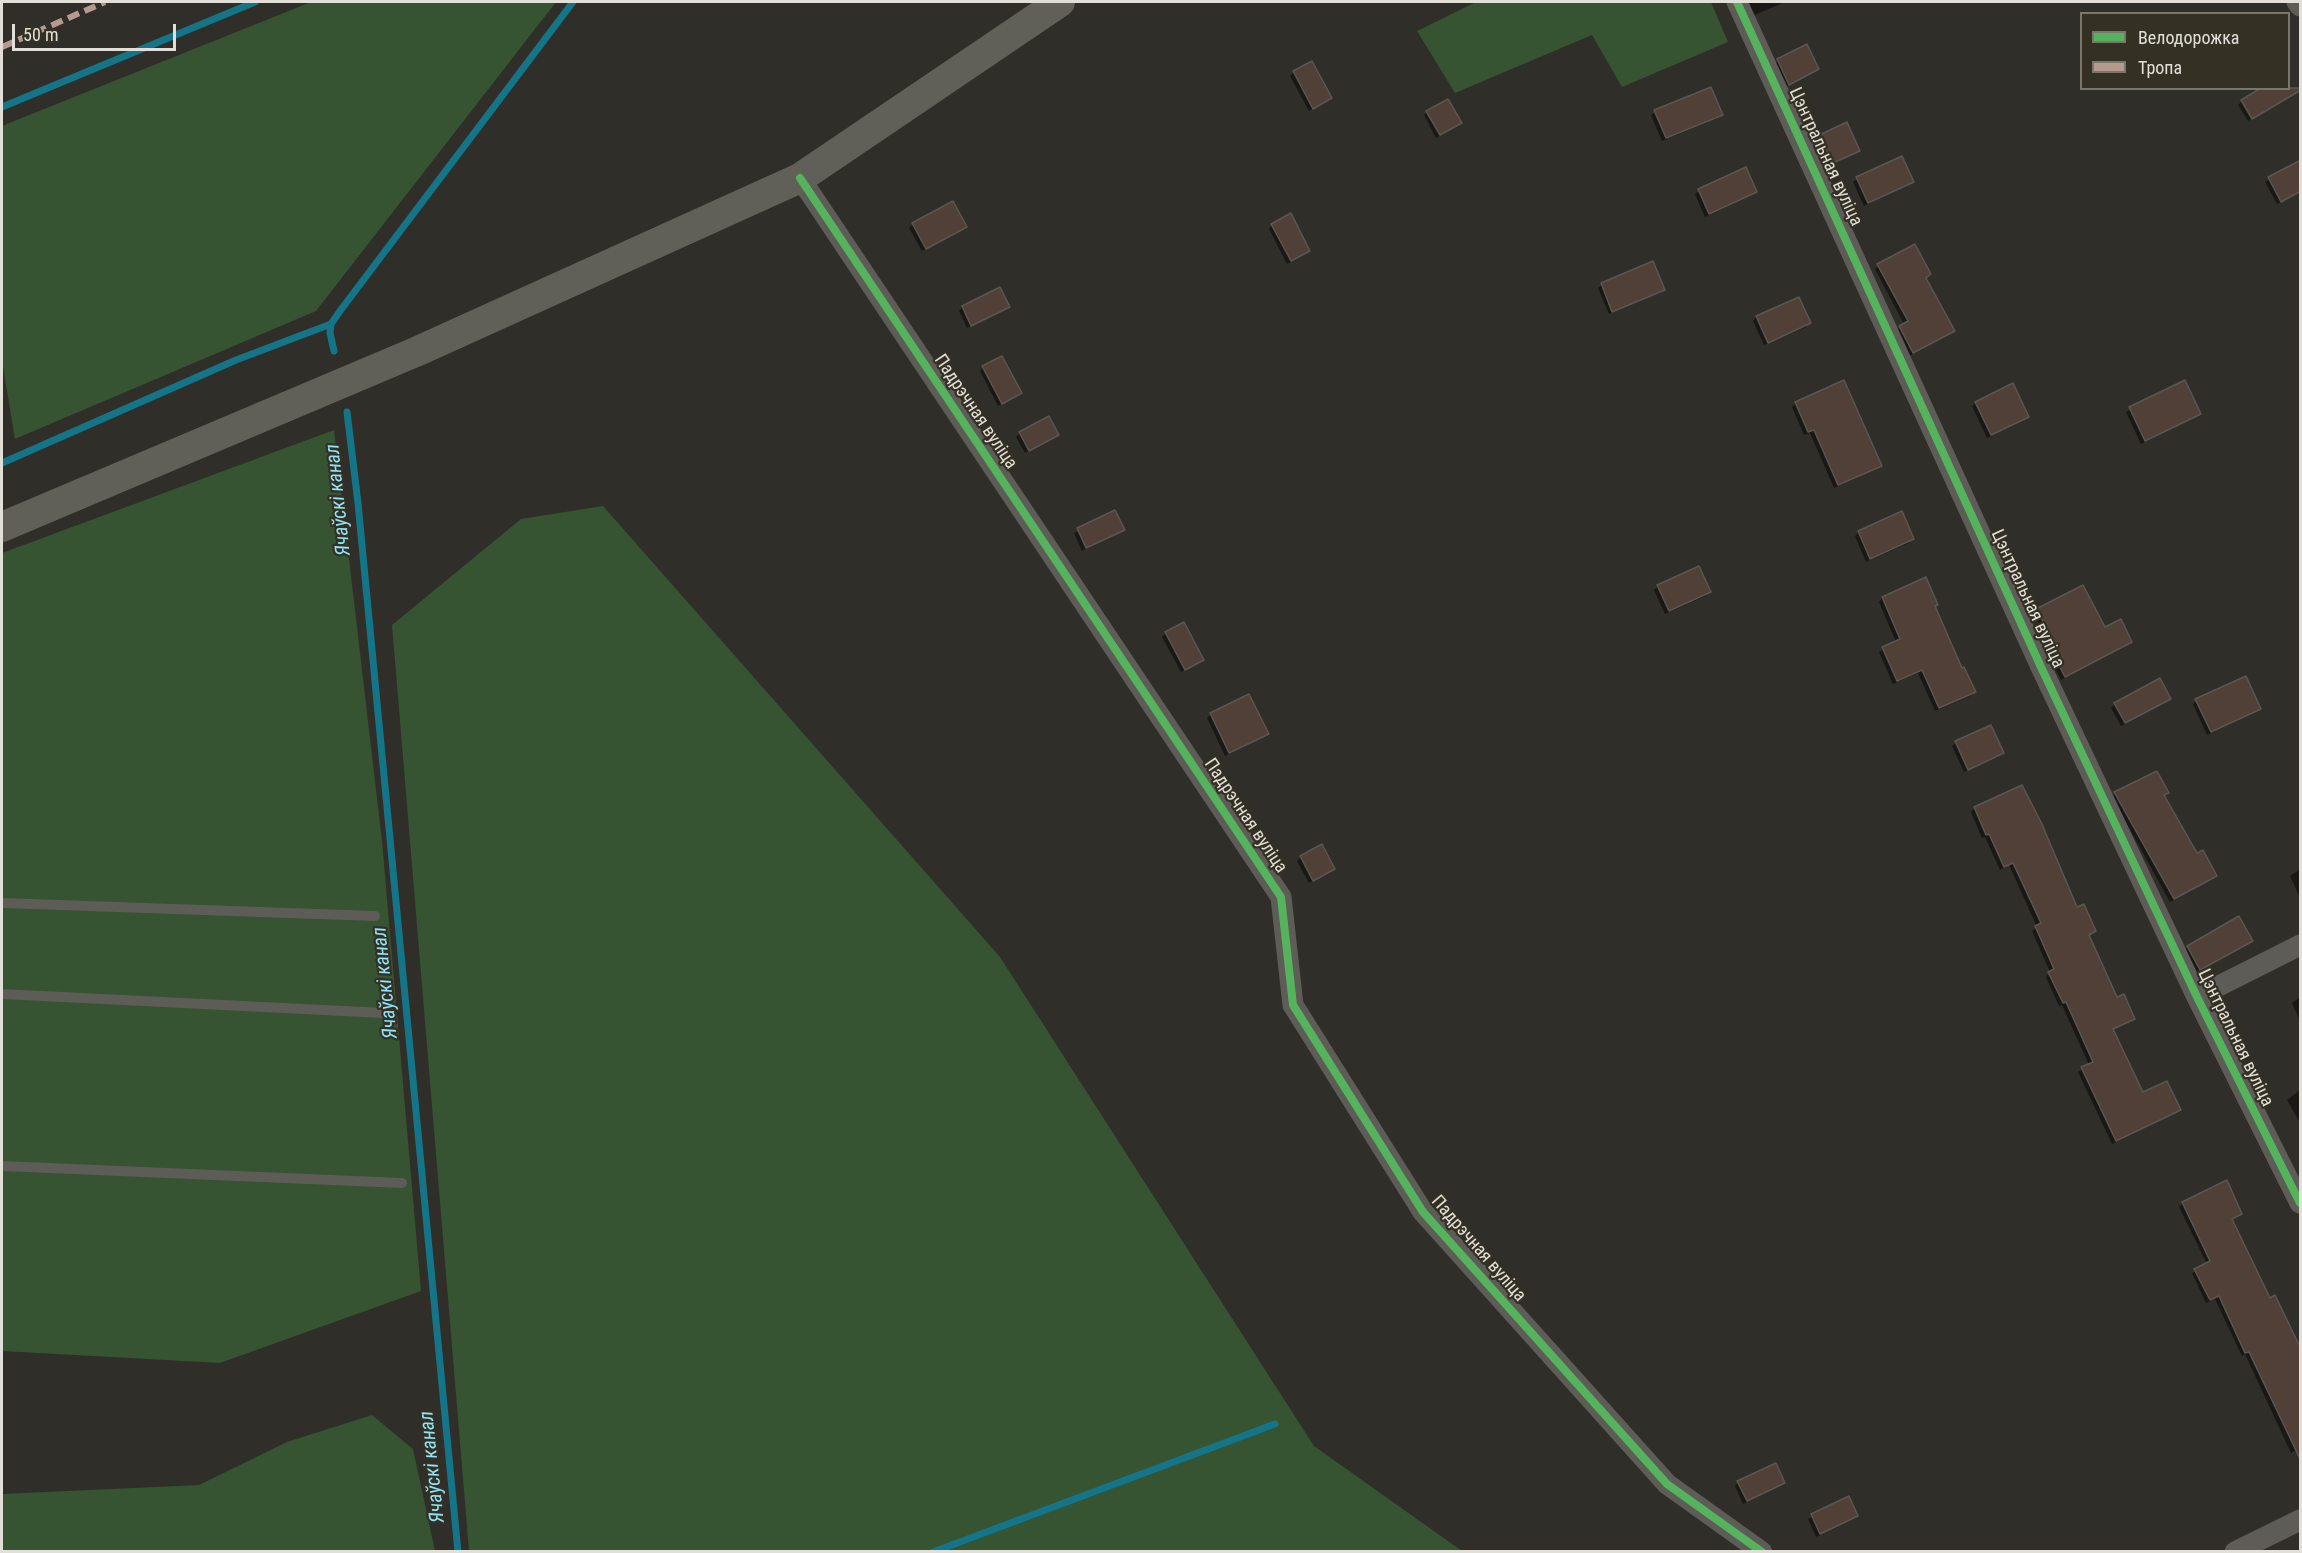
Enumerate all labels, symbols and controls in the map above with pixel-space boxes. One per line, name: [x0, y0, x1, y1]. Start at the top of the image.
scale bar: [15, 12, 178, 50]
legend: [2080, 12, 2290, 90]
text: 50 m: [23, 24, 58, 45]
text: Велодорожка: [2138, 27, 2239, 48]
text: Тропа: [2138, 57, 2182, 78]
street label: Цэнтральная вуліца: [1783, 84, 1867, 230]
street label: Падрэчная вуліца: [929, 351, 1021, 473]
water label: Ячаўскі канал: [321, 443, 357, 557]
street label: Цэнтральная вуліца: [1985, 526, 2069, 672]
street label: Падрэчная вуліца: [1199, 755, 1291, 877]
water label: Ячаўскі канал: [368, 926, 404, 1040]
street label: Цэнтральная вуліца: [2192, 966, 2278, 1110]
street label: Падрэчная вуліца: [1426, 1192, 1530, 1306]
water label: Ячаўскі канал: [415, 1410, 451, 1524]

